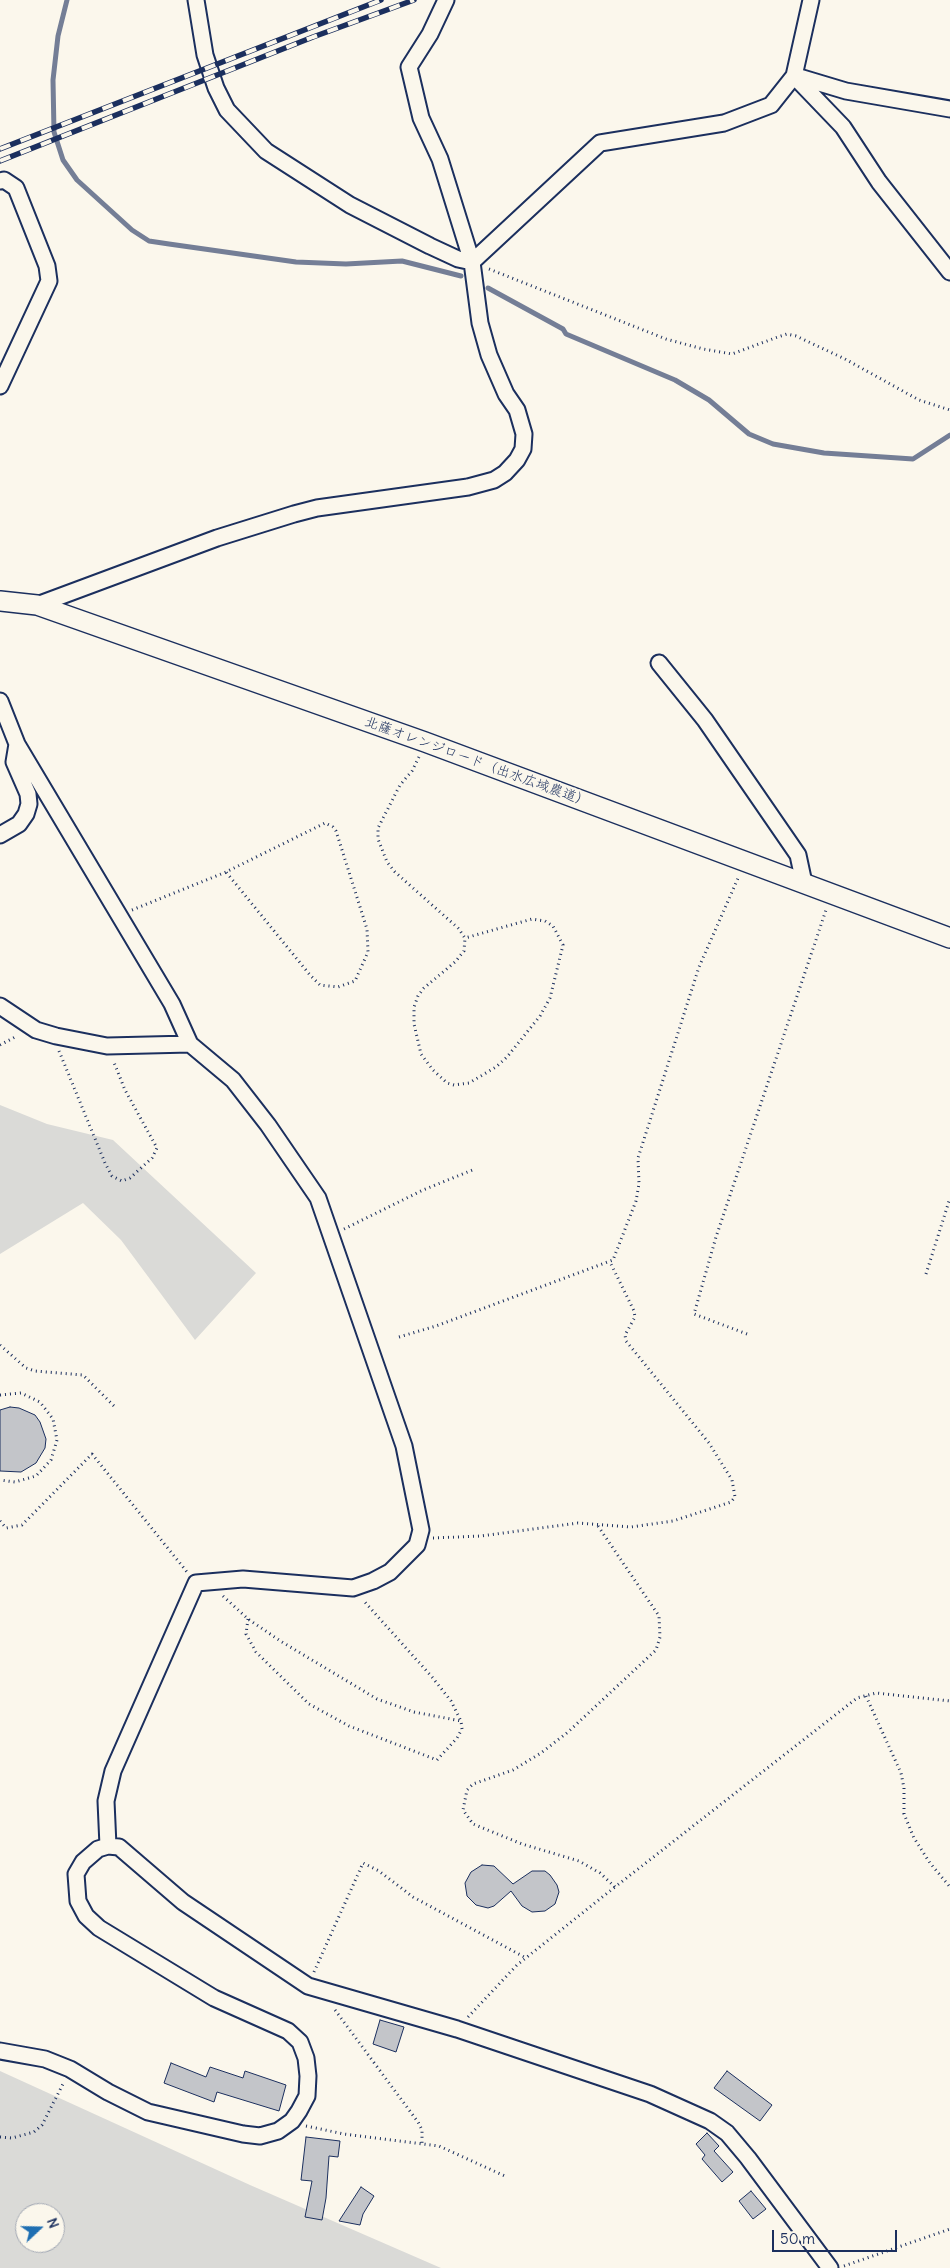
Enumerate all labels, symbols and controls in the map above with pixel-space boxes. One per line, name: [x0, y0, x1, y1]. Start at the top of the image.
street label: 北薩オレンジロード（出水広域農道）: [362, 713, 592, 811]
north arrow: [15, 2203, 65, 2253]
text: N: [43, 2215, 63, 2231]
scale bar: [775, 2220, 900, 2252]
text: 50 m: [780, 2229, 815, 2248]

